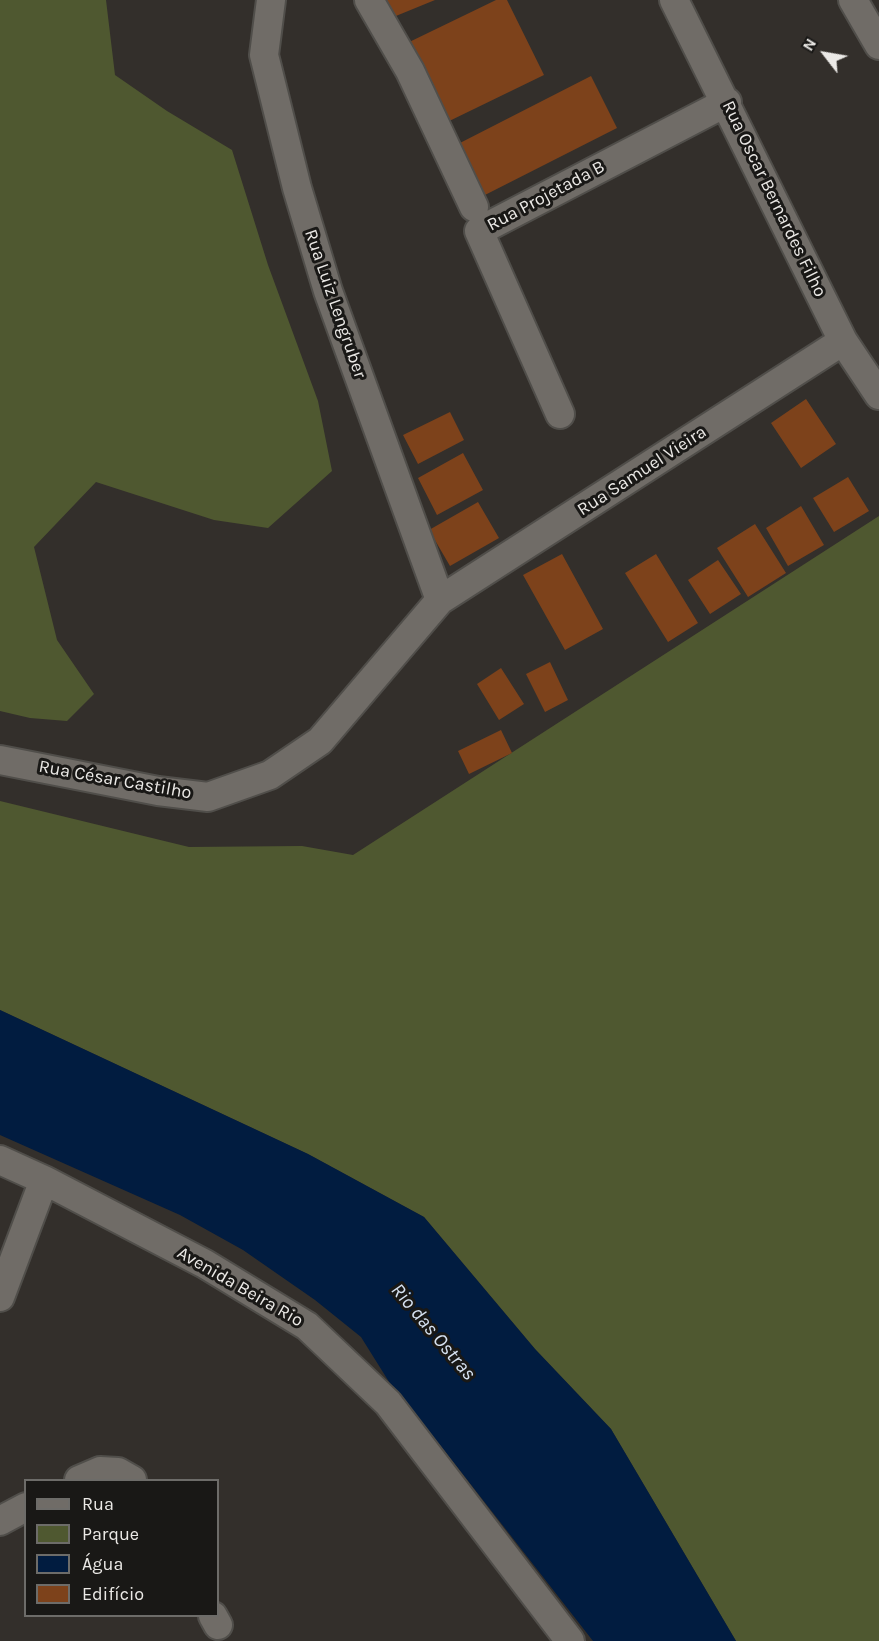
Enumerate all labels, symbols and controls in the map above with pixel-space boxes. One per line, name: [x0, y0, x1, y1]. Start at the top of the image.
north arrow: [795, 24, 855, 84]
text: N: [798, 35, 820, 54]
street label: Rua Oscar Bernardes Filho: [717, 97, 831, 301]
street label: Rua Projetada B: [484, 156, 608, 236]
street label: Rua Luiz Lengruber: [299, 227, 371, 381]
street label: Rua Samuel Vieira: [573, 421, 711, 521]
street label: Rua César Castilho: [37, 756, 193, 804]
street label: Avenida Beira Rio: [173, 1242, 307, 1332]
water label: Rio das Ostras: [385, 1279, 481, 1385]
legend: [24, 1479, 219, 1617]
text: Rua: [82, 1493, 114, 1515]
text: Parque: [82, 1523, 139, 1545]
text: Água: [82, 1553, 123, 1575]
text: Edifício: [82, 1583, 144, 1605]

